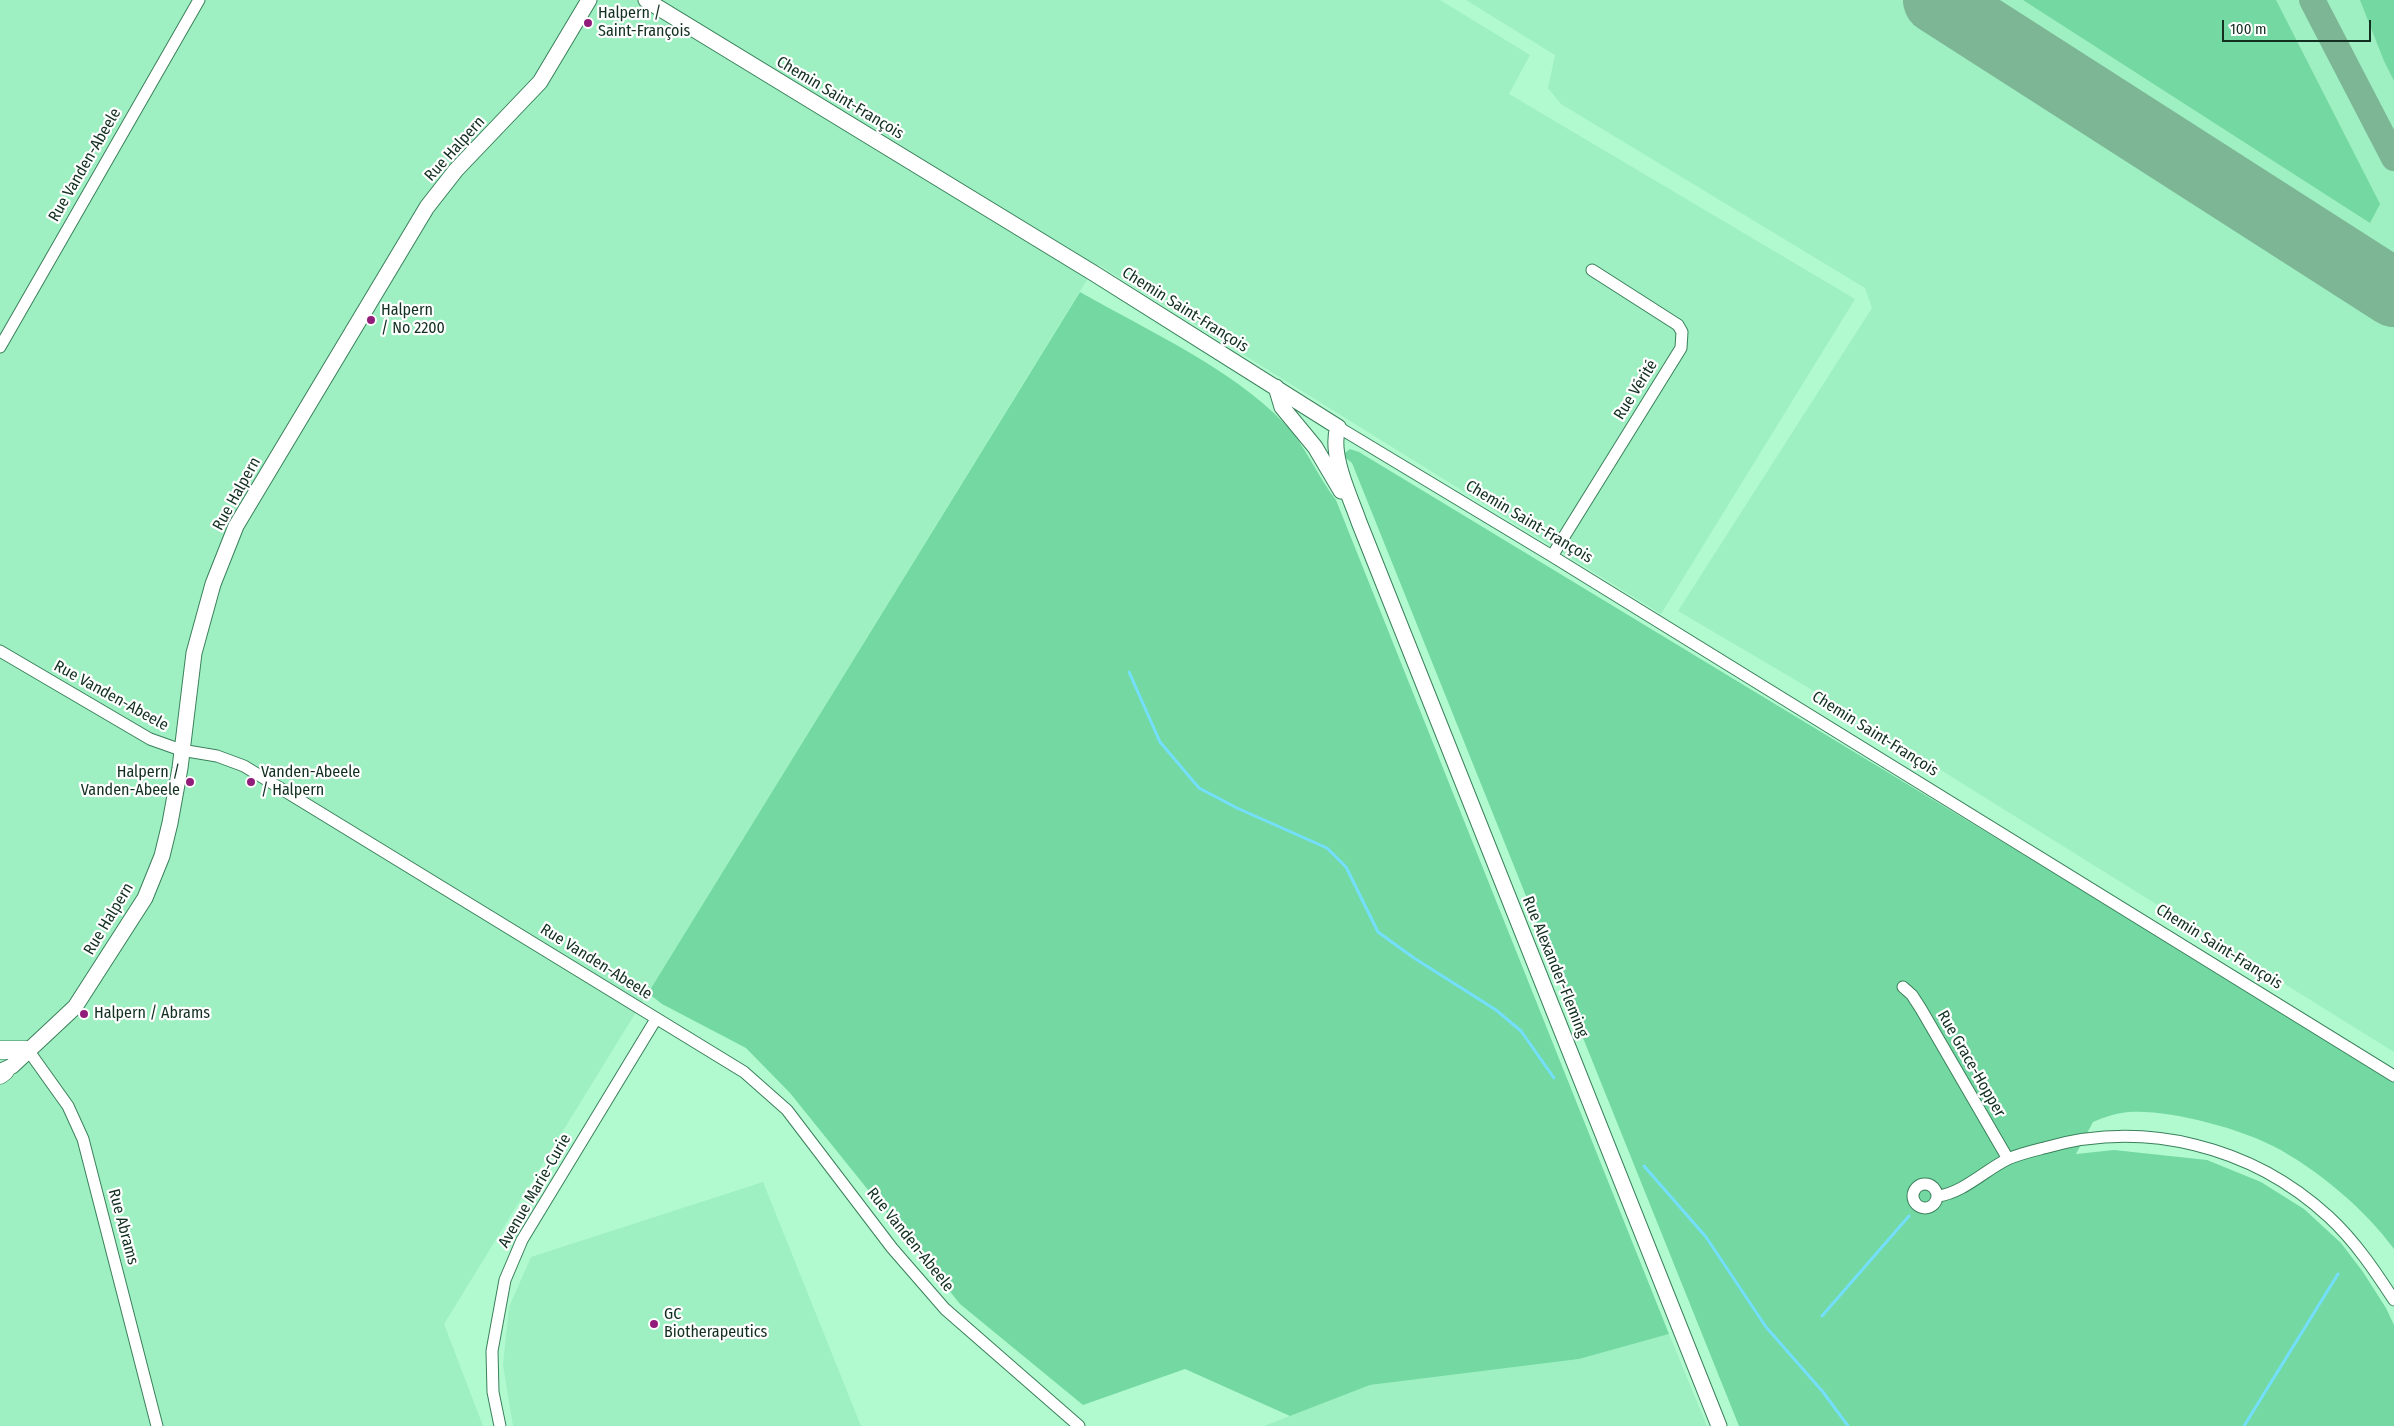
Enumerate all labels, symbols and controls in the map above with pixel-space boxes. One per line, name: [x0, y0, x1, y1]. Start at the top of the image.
place label: Halpern / Saint-François: [598, 4, 690, 42]
scale bar: [2224, 10, 2373, 42]
marker: Halpern / Saint-François: [582, 17, 594, 29]
text: 100 m: [2230, 20, 2267, 38]
street label: Chemin Saint-François: [773, 52, 907, 144]
street label: Rue Vanden-Abeele: [45, 105, 125, 225]
street label: Rue Halpern: [421, 113, 489, 185]
street label: Chemin Saint-François: [1118, 263, 1252, 357]
place label: Halpern / No 2200: [381, 301, 445, 339]
marker: Halpern / No 2200: [365, 314, 377, 326]
street label: Rue Vérité: [1610, 357, 1662, 423]
street label: Rue Halpern: [209, 454, 265, 534]
street label: Chemin Saint-François: [1462, 476, 1596, 568]
street label: Rue Vanden-Abeele: [50, 657, 172, 735]
street label: Chemin Saint-François: [1808, 687, 1942, 781]
place label: Halpern / Vanden-Abeele: [81, 763, 180, 801]
place label: Vanden-Abeele / Halpern: [261, 763, 360, 801]
marker: Halpern / Vanden-Abeele: [184, 776, 196, 788]
marker: Vanden-Abeele / Halpern: [245, 776, 257, 788]
street label: Rue Halpern: [80, 879, 138, 959]
street label: Rue Alexander-Fleming: [1518, 894, 1592, 1040]
street label: Chemin Saint-François: [2152, 900, 2286, 994]
street label: Rue Vanden-Abeele: [537, 920, 655, 1004]
place label: Halpern / Abrams: [94, 1004, 210, 1024]
street label: Rue Grace-Hopper: [1933, 1007, 2009, 1121]
marker: Halpern / Abrams: [78, 1008, 90, 1020]
street label: Avenue Marie-Curie: [495, 1131, 575, 1251]
street label: Rue Vanden-Abeele: [862, 1184, 958, 1296]
street label: Rue Abrams: [104, 1187, 142, 1267]
place label: GC Biotherapeutics: [664, 1305, 767, 1343]
marker: GC Biotherapeutics: [648, 1318, 660, 1330]

